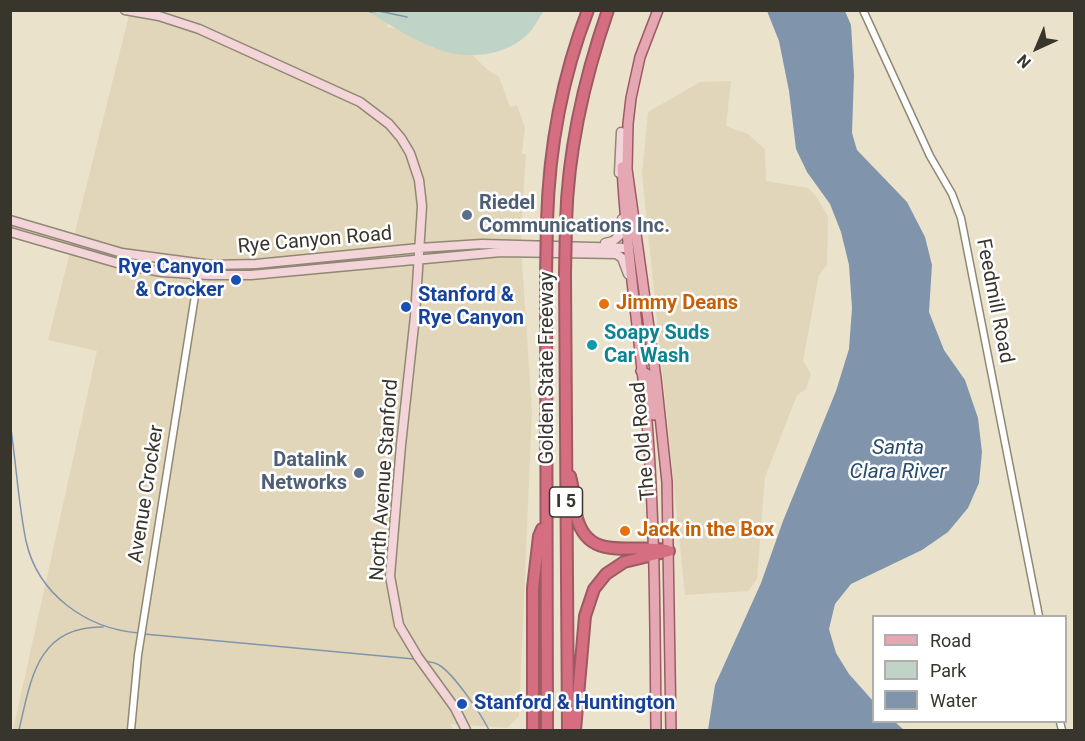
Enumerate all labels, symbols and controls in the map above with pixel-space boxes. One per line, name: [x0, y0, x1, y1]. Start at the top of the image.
north arrow: [1007, 18, 1067, 78]
text: N: [1013, 51, 1035, 72]
place label: Riedel Communications Inc.: [479, 192, 670, 239]
marker: Riedel Communications Inc.: [460, 208, 474, 222]
street label: Rye Canyon Road: [237, 222, 393, 260]
street label: Feedmill Road: [970, 237, 1018, 365]
place label: Rye Canyon & Crocker: [118, 256, 224, 303]
street label: Golden State Freeway: [536, 271, 560, 465]
marker: Rye Canyon & Crocker: [229, 273, 243, 287]
place label: Stanford & Rye Canyon: [418, 284, 524, 331]
place label: Jimmy Deans: [616, 292, 738, 316]
marker: Jimmy Deans: [597, 297, 611, 311]
marker: Stanford & Rye Canyon: [399, 300, 413, 314]
place label: Soapy Suds Car Wash: [604, 322, 710, 369]
marker: Soapy Suds Car Wash: [585, 338, 599, 352]
street label: North Avenue Stanford: [366, 378, 404, 582]
street label: The Old Road: [627, 381, 661, 501]
street label: Avenue Crocker: [124, 423, 170, 565]
water label: Santa Clara River: [850, 436, 946, 486]
place label: Datalink Networks: [261, 449, 347, 496]
marker: Datalink Networks: [352, 466, 366, 480]
road number: I 5: [550, 487, 582, 517]
place label: Jack in the Box: [637, 519, 774, 543]
marker: Jack in the Box: [618, 524, 632, 538]
legend: [872, 615, 1067, 723]
text: Road: [930, 630, 971, 651]
text: Park: [930, 660, 966, 681]
text: Water: [930, 690, 977, 711]
place label: Stanford & Huntington: [474, 692, 675, 716]
marker: Stanford & Huntington: [455, 697, 469, 711]

